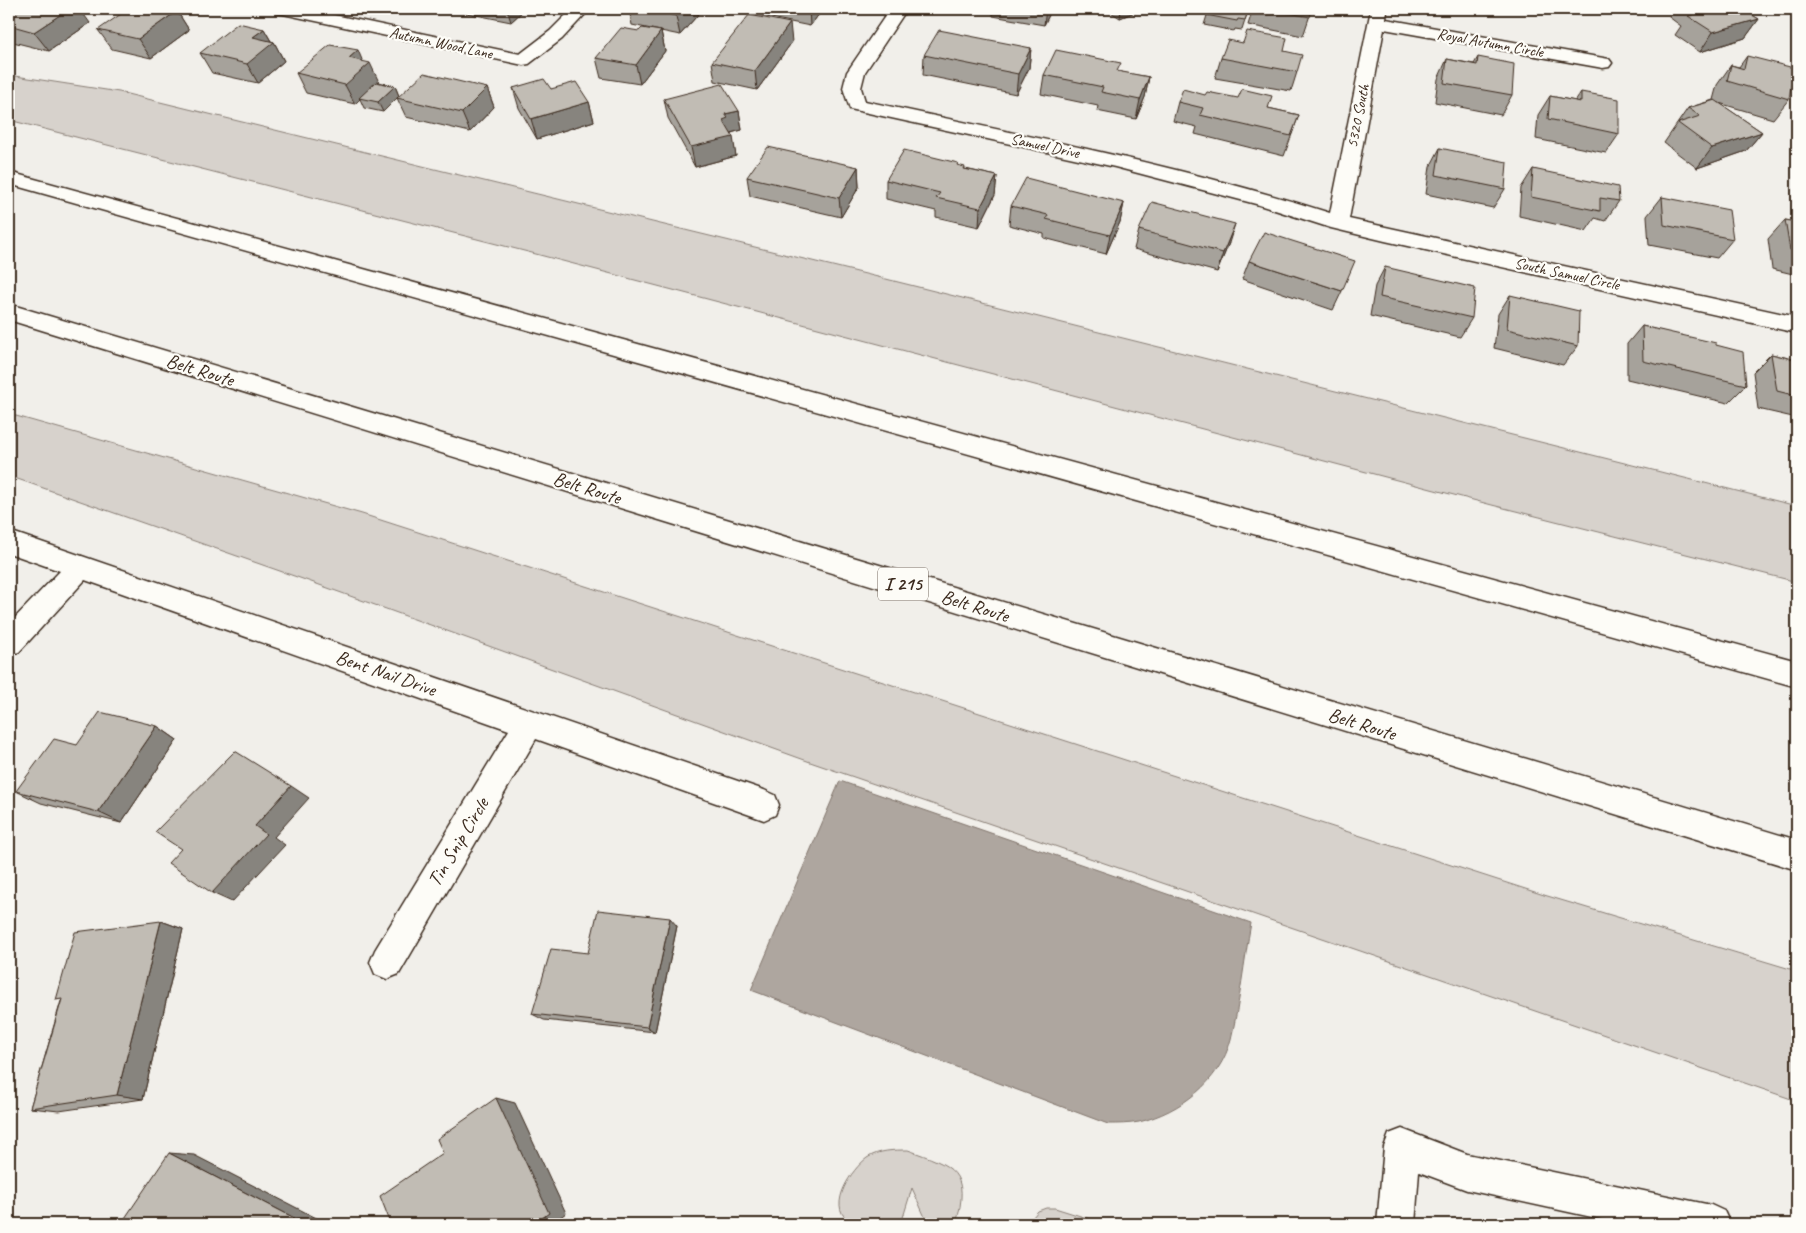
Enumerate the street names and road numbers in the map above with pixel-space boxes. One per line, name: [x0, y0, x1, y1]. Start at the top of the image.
street label: Autumn Wood Lane: [388, 22, 496, 64]
street label: Royal Autumn Circle: [1435, 24, 1546, 62]
street label: 5320 South: [1342, 82, 1374, 150]
street label: Samuel Drive: [1009, 129, 1083, 163]
street label: South Samuel Circle: [1513, 253, 1623, 295]
street label: Belt Route: [163, 348, 238, 393]
street label: Belt Route: [550, 466, 625, 511]
road number: I 215: [878, 568, 928, 600]
street label: Belt Route: [938, 584, 1013, 629]
street label: Bent Nail Drive: [333, 644, 441, 702]
street label: Belt Route: [1325, 702, 1400, 747]
street label: Tin Snip Circle: [422, 792, 495, 891]

